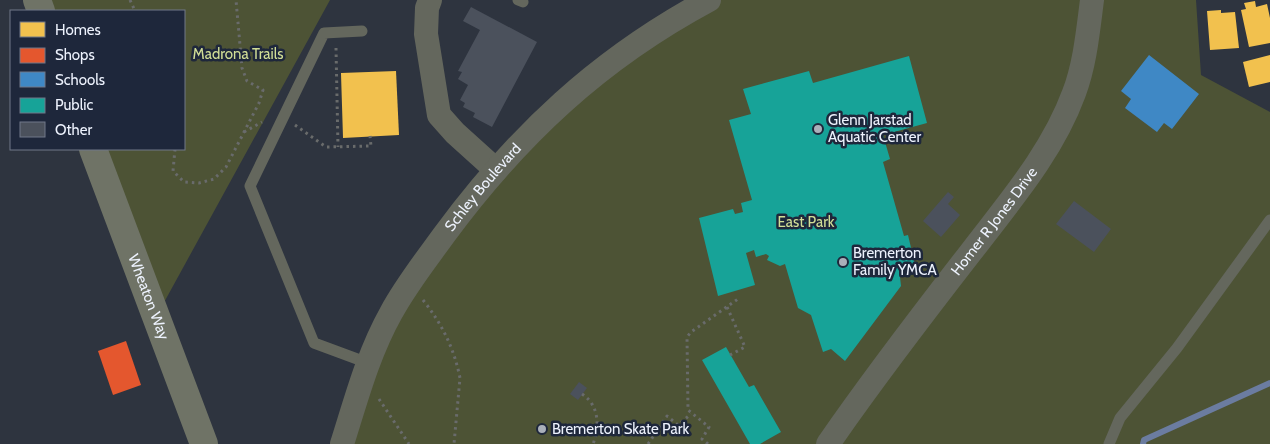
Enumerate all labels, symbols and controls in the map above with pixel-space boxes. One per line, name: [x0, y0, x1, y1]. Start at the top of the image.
legend: [10, 10, 185, 150]
text: Homes: [55, 21, 101, 39]
park label: Madrona Trails: [193, 45, 283, 63]
text: Shops: [55, 46, 95, 64]
text: Schools: [55, 71, 105, 89]
text: Public: [55, 96, 93, 114]
place label: Glenn Jarstad Aquatic Center: [828, 111, 921, 146]
text: Other: [55, 121, 92, 139]
marker: Glenn Jarstad Aquatic Center: [812, 123, 824, 135]
street label: Schley Boulevard: [441, 140, 525, 235]
street label: Homer R Jones Drive: [947, 163, 1041, 279]
park label: East Park: [777, 213, 835, 231]
place label: Bremerton Family YMCA: [853, 244, 937, 279]
street label: Wheaton Way: [124, 252, 173, 343]
marker: Bremerton Family YMCA: [837, 256, 849, 268]
place label: Bremerton Skate Park: [552, 420, 689, 438]
marker: Bremerton Skate Park: [536, 423, 548, 435]

